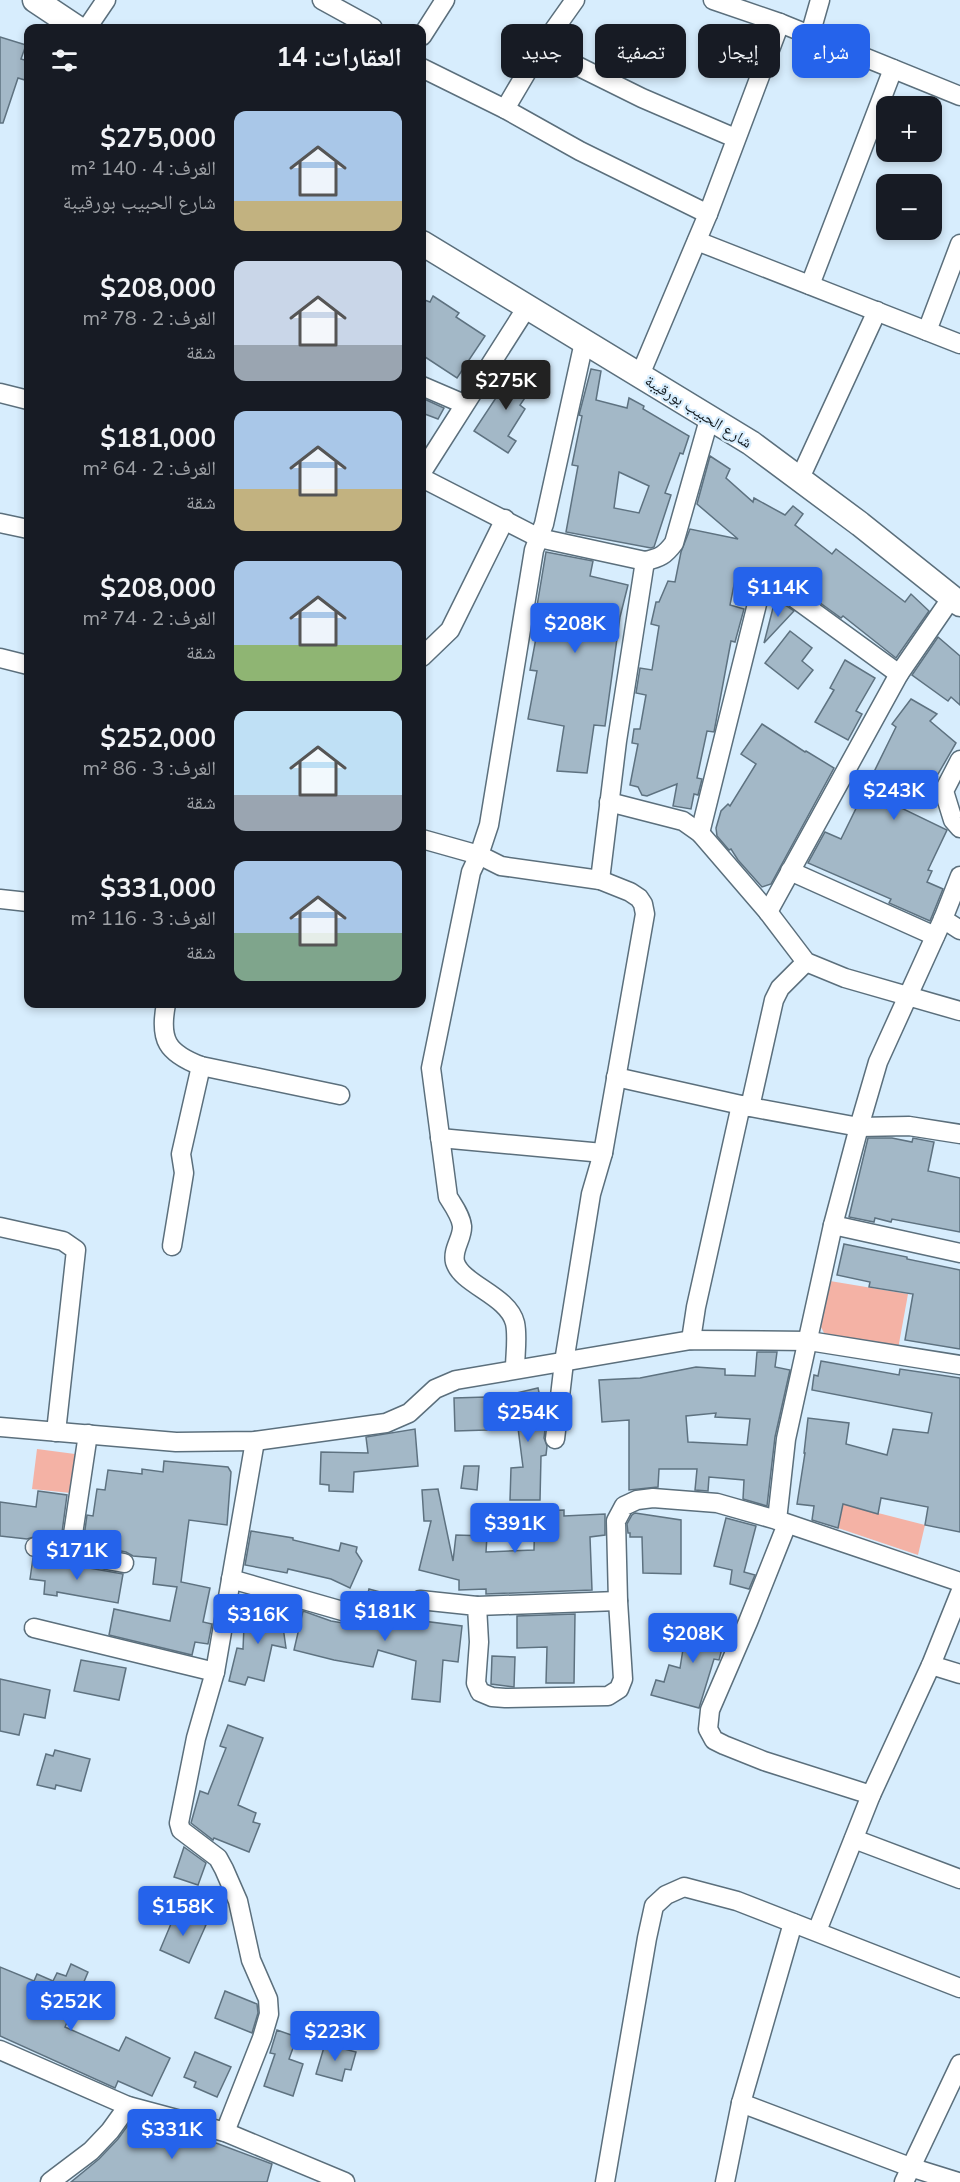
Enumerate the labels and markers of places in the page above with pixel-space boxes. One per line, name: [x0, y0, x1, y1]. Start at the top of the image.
pin: $275K: [464, 360, 548, 411]
pin: $114K: [736, 567, 820, 618]
pin: $208K: [533, 603, 617, 654]
pin: $243K: [852, 770, 936, 821]
pin: $254K: [486, 1392, 570, 1443]
pin: $391K: [473, 1503, 557, 1554]
pin: $171K: [35, 1530, 119, 1581]
pin: $181K: [343, 1591, 427, 1642]
pin: $316K: [216, 1594, 300, 1645]
pin: $208K: [651, 1613, 735, 1664]
pin: $158K: [141, 1886, 225, 1937]
pin: $252K: [29, 1981, 113, 2032]
pin: $223K: [293, 2011, 377, 2062]
pin: $331K: [130, 2109, 214, 2160]

